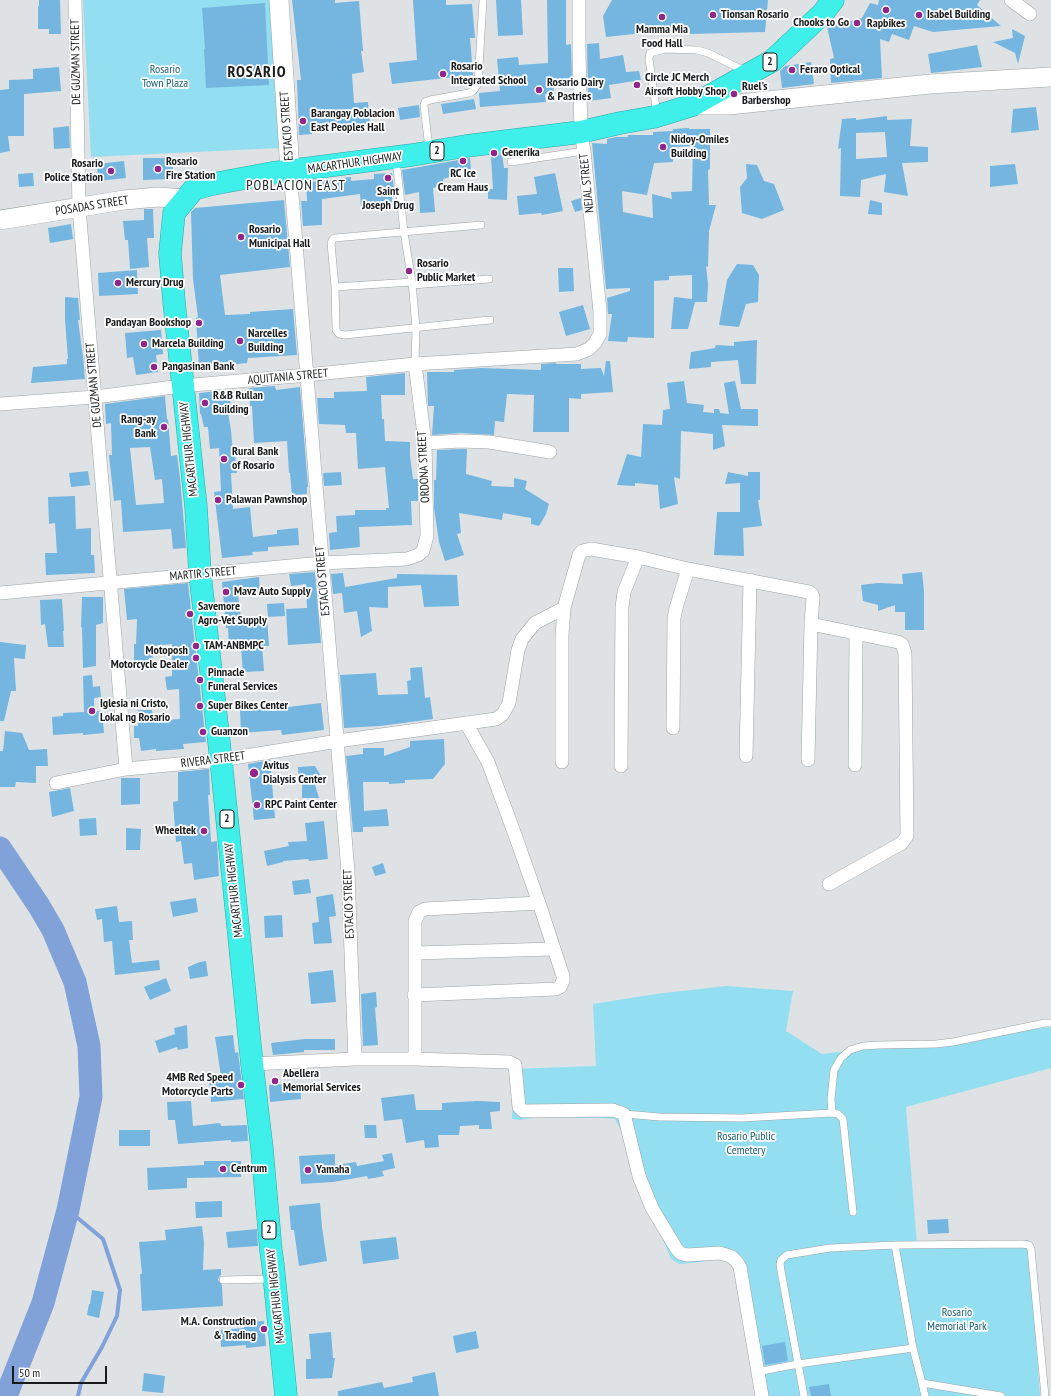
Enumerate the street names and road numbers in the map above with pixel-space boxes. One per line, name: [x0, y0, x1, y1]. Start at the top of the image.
street label: DE GUZMAN STREET: [68, 19, 84, 105]
road number: 2: [763, 53, 777, 71]
street label: ESTACIO STREET: [277, 91, 297, 161]
road number: 2: [430, 142, 444, 160]
street label: MACARTHUR HIGHWAY: [307, 149, 403, 177]
street label: NEJAL STREET: [577, 153, 597, 213]
street label: POSADAS STREET: [54, 193, 130, 219]
street label: DE GUZMAN STREET: [83, 342, 105, 428]
street label: AQUITANIA STREET: [247, 366, 329, 388]
street label: MACARTHUR HIGHWAY: [177, 401, 201, 497]
street label: ORDONA STREET: [415, 431, 433, 503]
street label: ESTACIO STREET: [313, 546, 333, 616]
street label: MARTIR STREET: [169, 564, 237, 584]
street label: RIVERA STREET: [180, 749, 246, 771]
road number: 2: [220, 810, 234, 828]
street label: MACARTHUR HIGHWAY: [222, 842, 246, 938]
street label: ESTACIO STREET: [341, 869, 357, 939]
road number: 2: [262, 1221, 276, 1239]
street label: MACARTHUR HIGHWAY: [264, 1248, 288, 1344]

